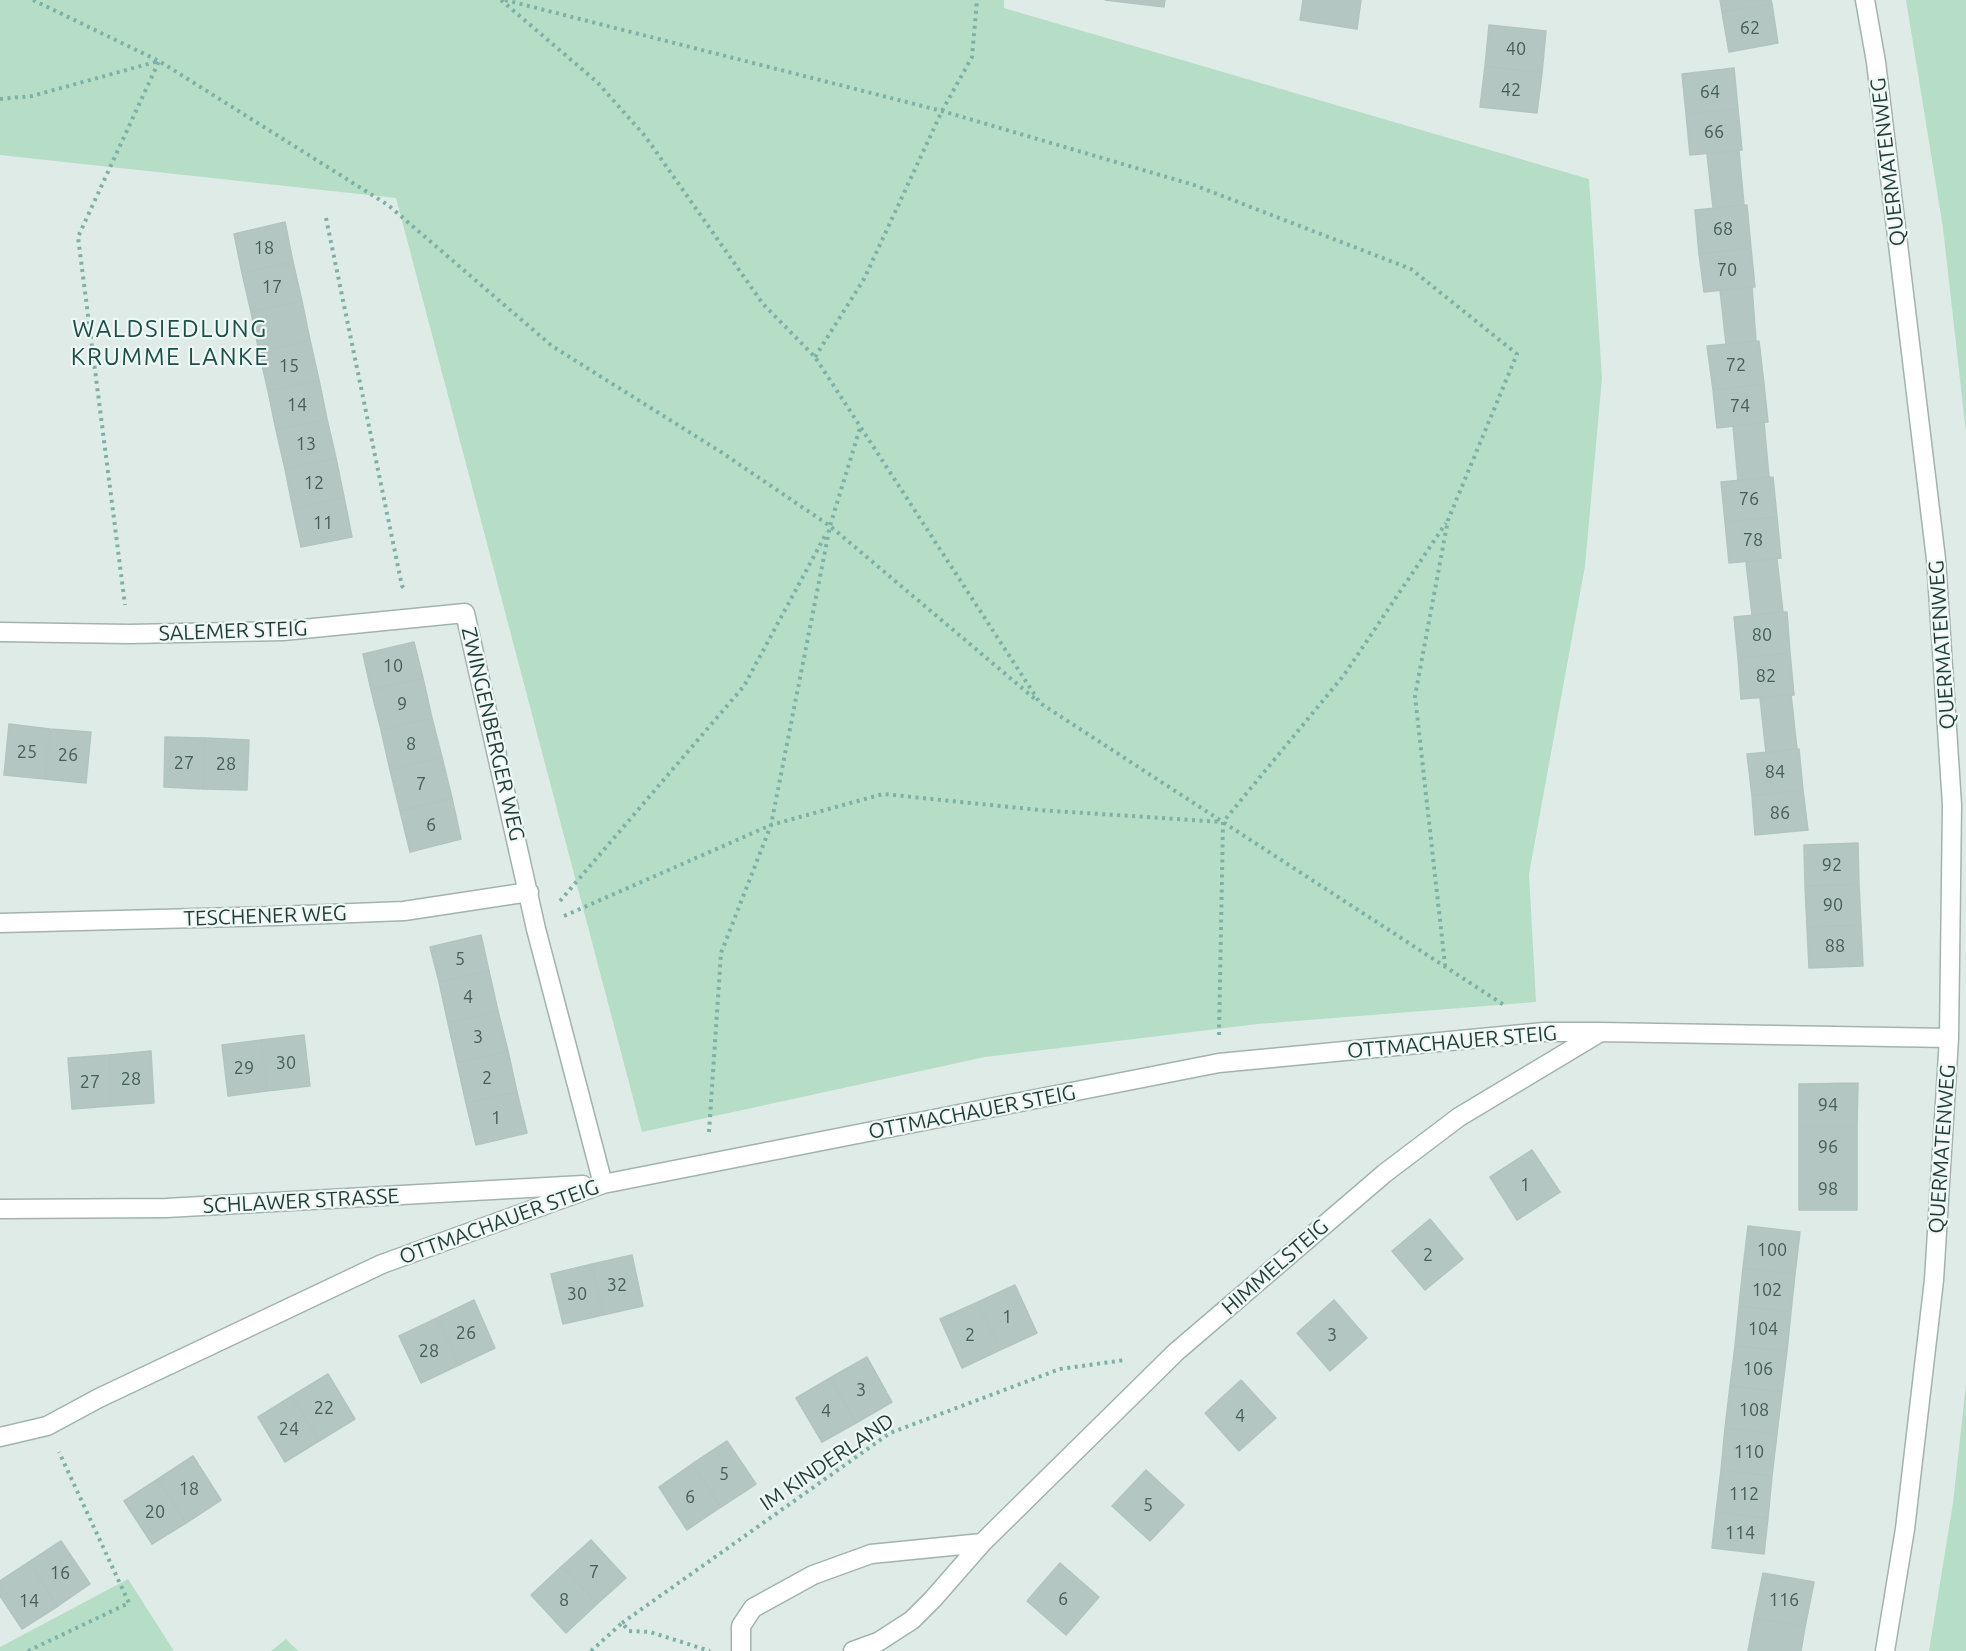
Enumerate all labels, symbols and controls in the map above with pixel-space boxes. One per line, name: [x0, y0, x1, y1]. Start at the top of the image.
house number: 62: [1740, 17, 1760, 39]
house number: 40: [1506, 38, 1526, 60]
street label: QUERMATENWEG: [1865, 76, 1911, 248]
house number: 42: [1501, 79, 1521, 101]
house number: 64: [1700, 81, 1720, 103]
house number: 66: [1704, 121, 1724, 143]
house number: 68: [1713, 218, 1733, 240]
house number: 18: [254, 237, 274, 259]
house number: 70: [1717, 259, 1737, 281]
house number: 17: [262, 276, 282, 298]
district label: WALDSIEDLUNG KRUMME LANKE: [71, 315, 269, 371]
house number: 72: [1726, 354, 1746, 376]
house number: 15: [279, 355, 299, 377]
house number: 14: [287, 394, 307, 416]
house number: 74: [1730, 395, 1750, 417]
house number: 13: [296, 433, 316, 455]
house number: 12: [304, 472, 324, 494]
house number: 76: [1739, 488, 1759, 510]
house number: 11: [313, 512, 333, 534]
house number: 78: [1743, 529, 1763, 551]
street label: QUERMATENWEG: [1924, 560, 1960, 730]
street label: SALEMER STEIG: [158, 616, 308, 646]
house number: 80: [1752, 624, 1772, 646]
street label: ZWINGENBERGER WEG: [456, 625, 530, 843]
house number: 10: [383, 655, 403, 677]
house number: 82: [1756, 665, 1776, 687]
house number: 9: [397, 693, 407, 715]
house number: 8: [406, 733, 416, 755]
house number: 25: [17, 741, 37, 763]
house number: 26: [58, 744, 78, 766]
house number: 27: [174, 752, 194, 774]
house number: 28: [216, 753, 236, 775]
house number: 84: [1765, 761, 1785, 783]
house number: 7: [416, 773, 426, 795]
house number: 86: [1770, 802, 1790, 824]
house number: 6: [426, 814, 436, 836]
house number: 92: [1822, 854, 1842, 876]
house number: 90: [1823, 894, 1843, 916]
street label: TESCHENER WEG: [183, 901, 347, 931]
house number: 88: [1825, 935, 1845, 957]
house number: 5: [455, 948, 465, 970]
house number: 4: [463, 986, 473, 1008]
street label: OTTMACHAUER STEIG: [1346, 1020, 1558, 1064]
house number: 3: [473, 1026, 483, 1048]
house number: 30: [276, 1052, 296, 1074]
house number: 29: [234, 1057, 254, 1079]
street label: QUERMATENWEG: [1924, 1064, 1960, 1234]
house number: 2: [482, 1067, 492, 1089]
house number: 28: [121, 1068, 141, 1090]
house number: 27: [80, 1071, 100, 1093]
street label: OTTMACHAUER STEIG: [866, 1080, 1078, 1144]
house number: 94: [1818, 1094, 1838, 1116]
house number: 1: [491, 1107, 501, 1129]
house number: 96: [1818, 1136, 1838, 1158]
street label: OTTMACHAUER STEIG: [396, 1174, 602, 1270]
house number: 1: [1520, 1174, 1530, 1196]
house number: 98: [1818, 1178, 1838, 1200]
street label: SCHLAWER STRASSE: [202, 1183, 400, 1219]
street label: HIMMELSTEIG: [1217, 1214, 1333, 1320]
house number: 100: [1757, 1239, 1787, 1261]
house number: 2: [1423, 1244, 1433, 1266]
house number: 32: [607, 1274, 627, 1296]
house number: 102: [1752, 1279, 1782, 1301]
house number: 30: [567, 1283, 587, 1305]
house number: 1: [1002, 1306, 1012, 1328]
house number: 104: [1748, 1318, 1778, 1340]
house number: 26: [456, 1322, 476, 1344]
house number: 2: [965, 1324, 975, 1346]
house number: 3: [1327, 1324, 1337, 1346]
house number: 28: [419, 1340, 439, 1362]
house number: 106: [1743, 1358, 1773, 1380]
house number: 3: [856, 1379, 866, 1401]
house number: 22: [314, 1397, 334, 1419]
house number: 108: [1739, 1399, 1769, 1421]
house number: 4: [821, 1400, 831, 1422]
house number: 4: [1235, 1405, 1245, 1427]
street label: IM KINDERLAND: [755, 1408, 899, 1516]
house number: 24: [279, 1418, 299, 1440]
house number: 110: [1734, 1441, 1764, 1463]
house number: 5: [719, 1463, 729, 1485]
house number: 18: [179, 1478, 199, 1500]
house number: 112: [1729, 1483, 1759, 1505]
house number: 6: [685, 1486, 695, 1508]
house number: 5: [1143, 1494, 1153, 1516]
house number: 20: [145, 1501, 165, 1523]
house number: 114: [1725, 1522, 1755, 1544]
house number: 7: [589, 1561, 599, 1583]
house number: 16: [50, 1562, 70, 1584]
house number: 6: [1058, 1588, 1068, 1610]
house number: 8: [559, 1589, 569, 1611]
house number: 116: [1769, 1589, 1799, 1611]
house number: 14: [19, 1590, 39, 1612]

